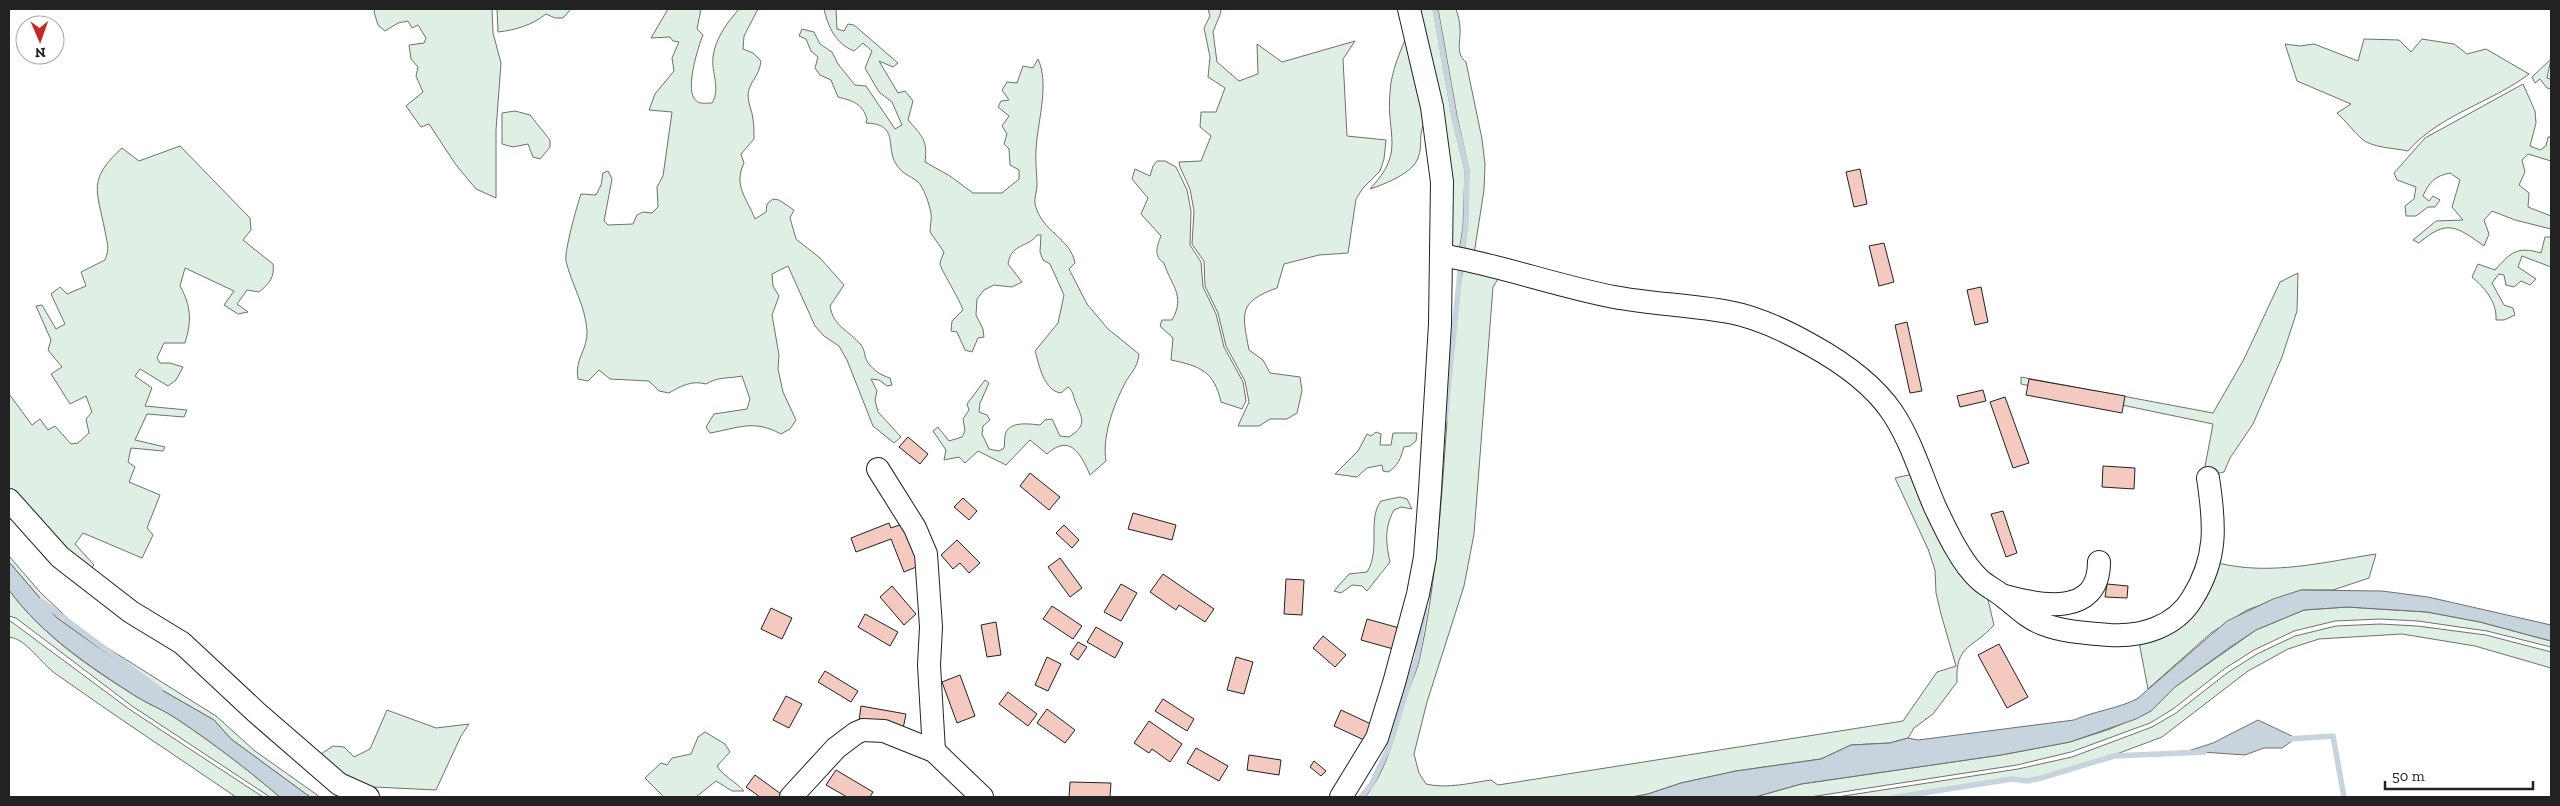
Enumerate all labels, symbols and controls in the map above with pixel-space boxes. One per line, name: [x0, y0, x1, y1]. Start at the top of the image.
north arrow: [15, 15, 65, 65]
text: N: [34, 44, 46, 61]
scale bar: [2385, 758, 2532, 790]
text: 50 m: [2392, 767, 2425, 785]

